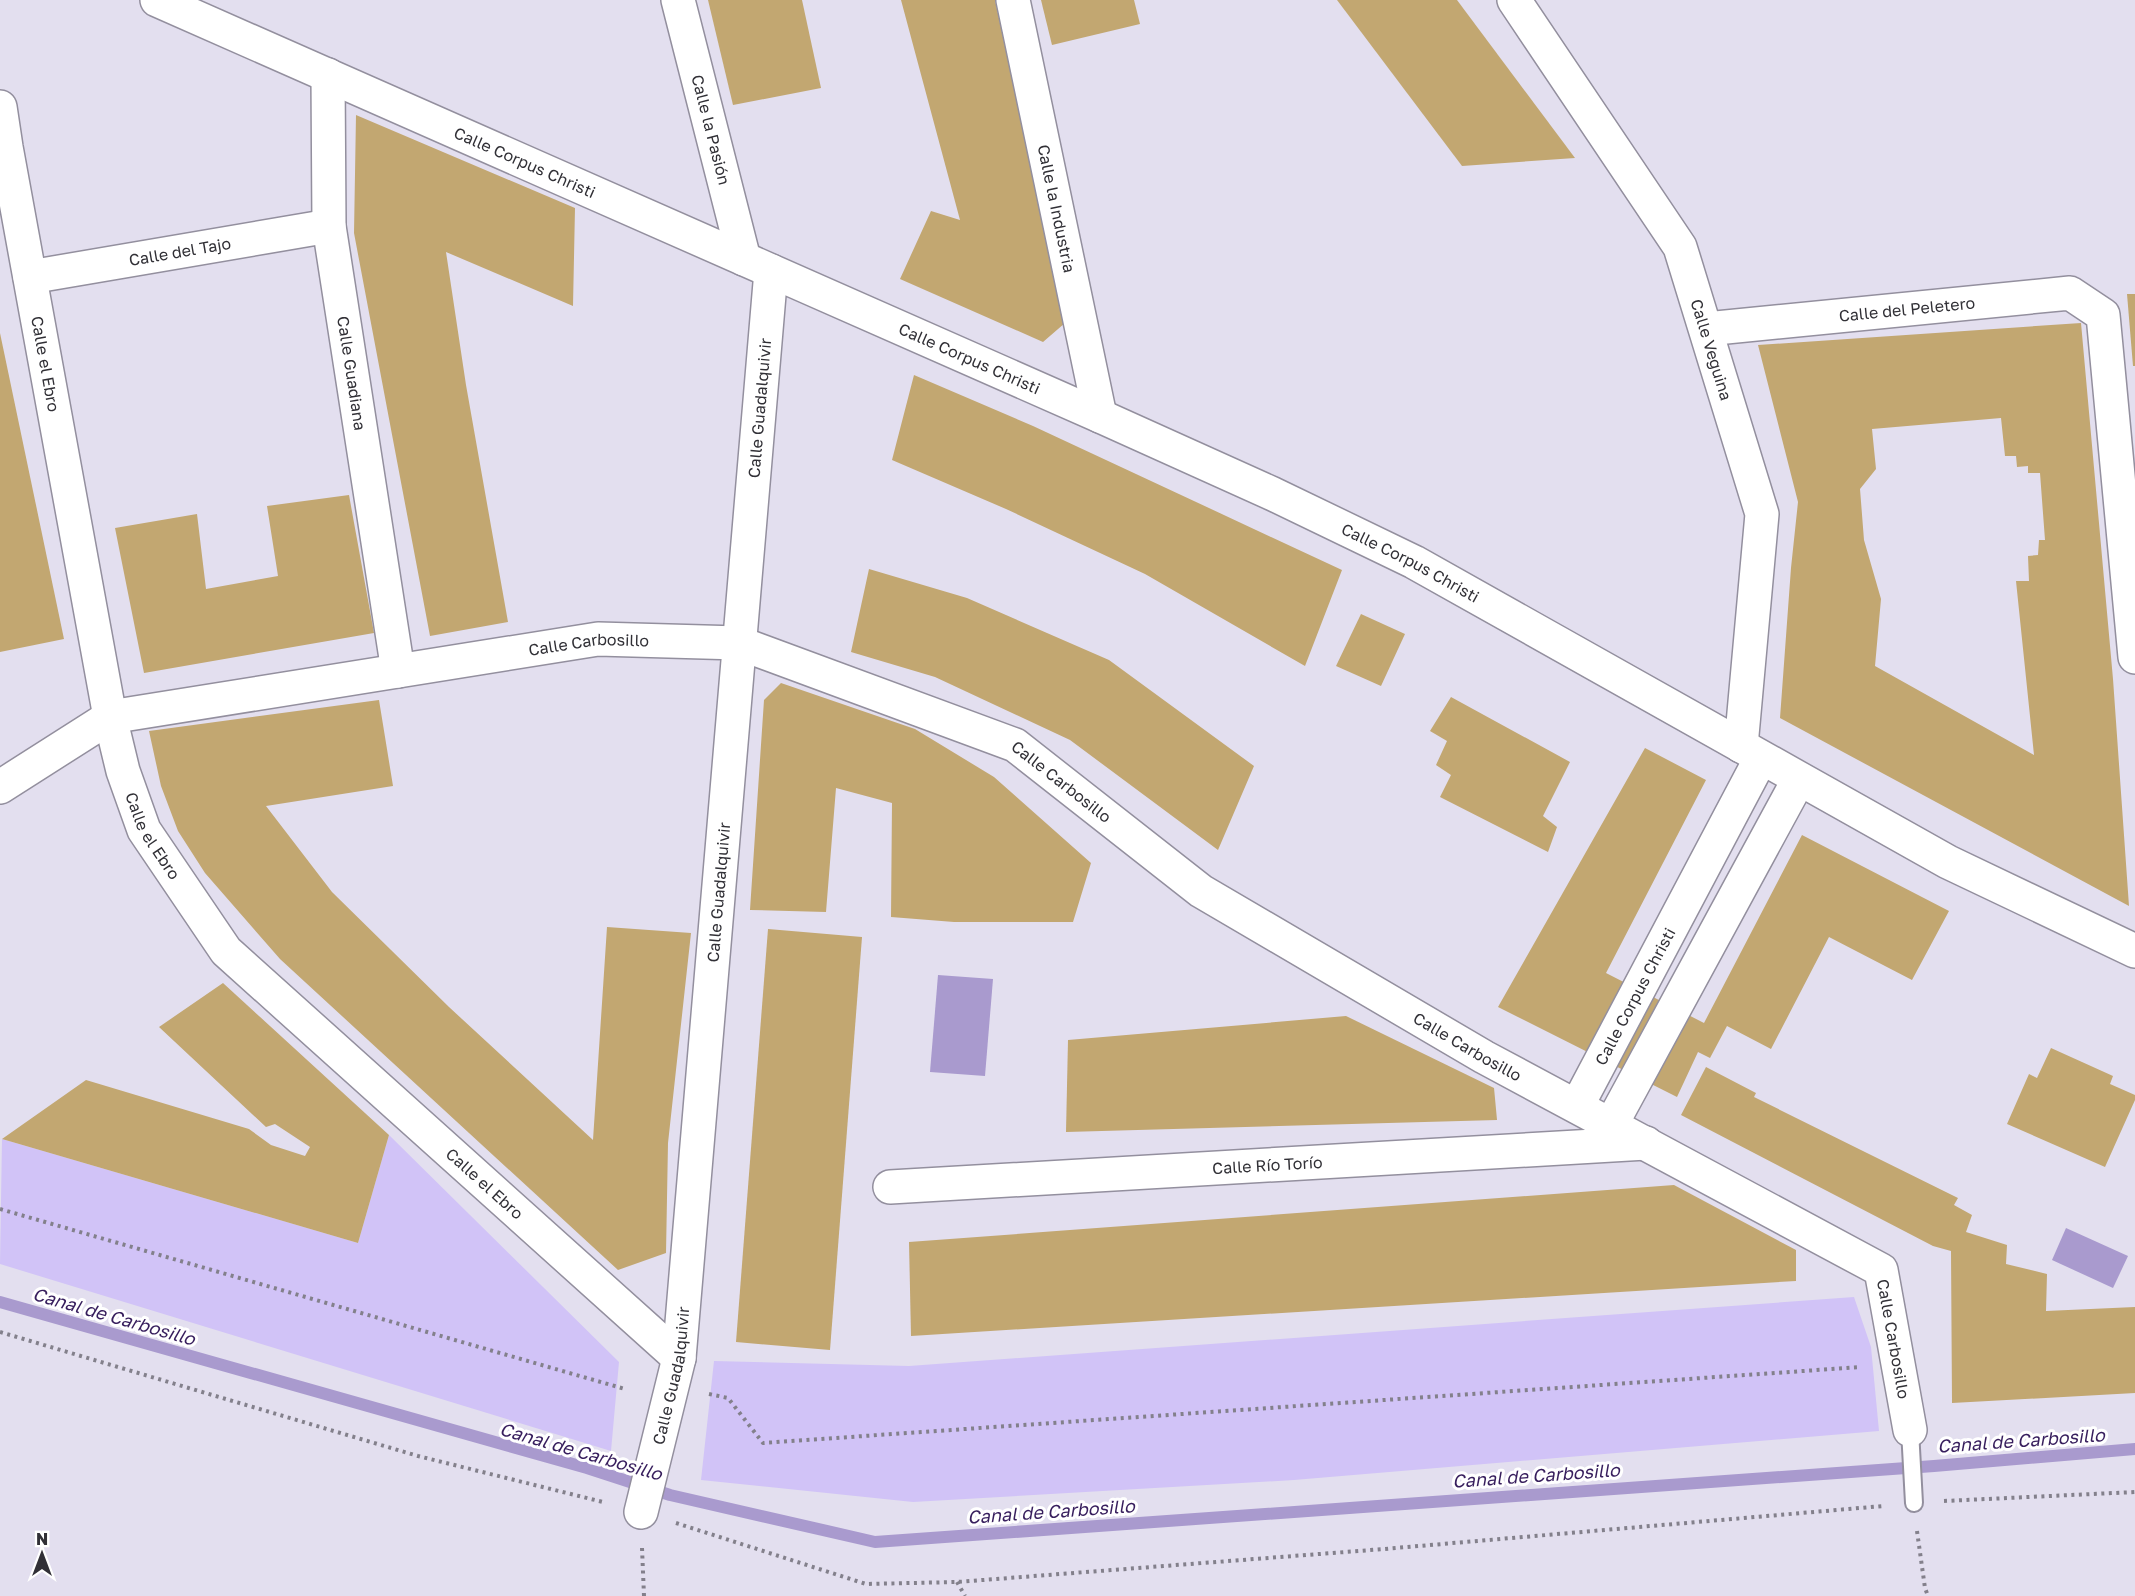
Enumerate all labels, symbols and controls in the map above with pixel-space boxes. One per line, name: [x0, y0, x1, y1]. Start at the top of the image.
street label: Calle la Pasión: [687, 73, 735, 187]
street label: Calle Corpus Christi: [451, 122, 599, 202]
street label: Calle la Industria: [1033, 143, 1080, 274]
street label: Calle del Tajo: [127, 233, 232, 270]
street label: Calle del Peletero: [1838, 292, 1976, 326]
street label: Calle Veguina: [1687, 297, 1737, 403]
street label: Calle el Ebro: [27, 314, 64, 414]
street label: Calle Guadiana: [333, 315, 371, 432]
street label: Calle Corpus Christi: [896, 318, 1043, 398]
street label: Calle Guadalquivir: [744, 337, 775, 479]
street label: Calle Corpus Christi: [1338, 519, 1483, 607]
street label: Calle Carbosillo: [527, 629, 649, 660]
street label: Calle Carbosillo: [1008, 736, 1115, 827]
street label: Calle el Ebro: [121, 789, 185, 883]
street label: Calle Guadalquivir: [703, 821, 734, 963]
street label: Calle Corpus Christi: [1590, 924, 1679, 1068]
street label: Calle Carbosillo: [1410, 1008, 1525, 1085]
street label: Calle el Ebro: [442, 1144, 528, 1223]
street label: Calle Río Torío: [1212, 1152, 1323, 1178]
street label: Calle Carbosillo: [1873, 1277, 1914, 1400]
water label: Canal de Carbosillo: [30, 1282, 199, 1350]
street label: Calle Guadalquivir: [648, 1306, 693, 1447]
water label: Canal de Carbosillo: [497, 1417, 666, 1485]
water label: Canal de Carbosillo: [1937, 1423, 2107, 1457]
water label: Canal de Carbosillo: [1452, 1458, 1622, 1492]
water label: Canal de Carbosillo: [967, 1494, 1137, 1528]
north arrow: [12, 1524, 72, 1584]
text: N: [36, 1529, 48, 1549]

